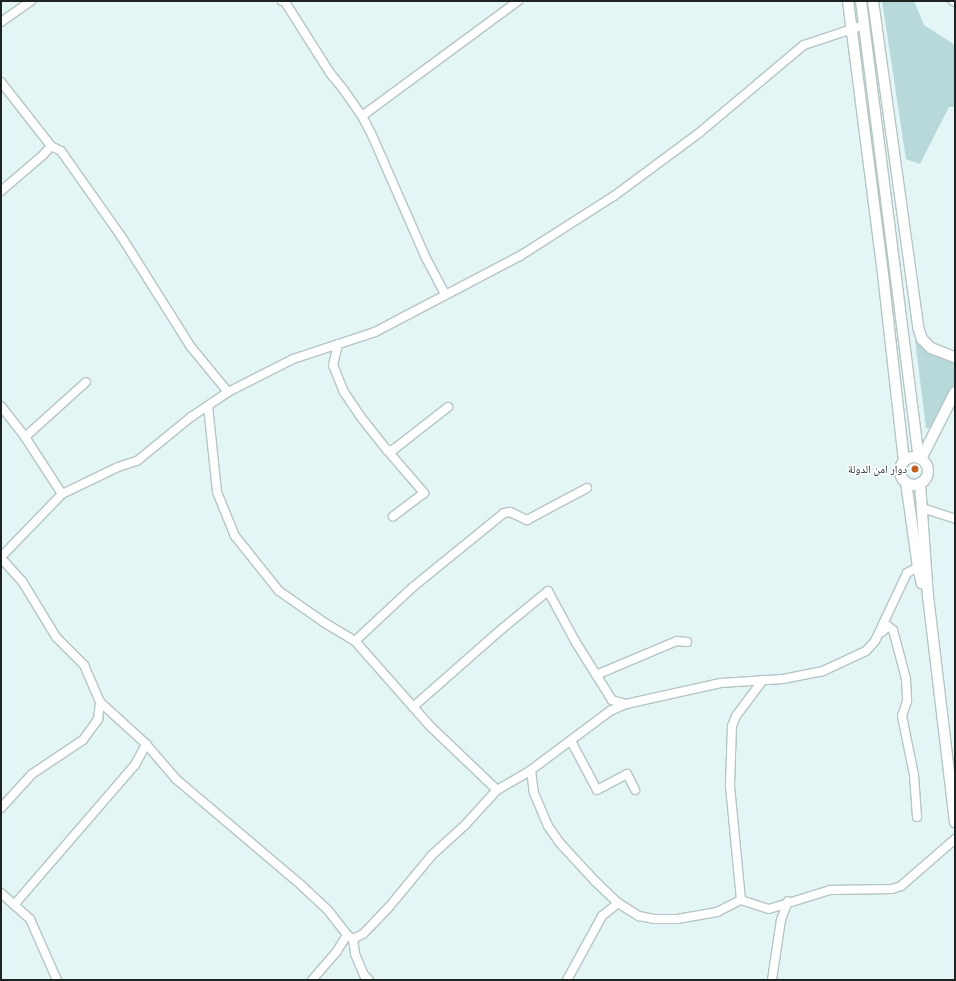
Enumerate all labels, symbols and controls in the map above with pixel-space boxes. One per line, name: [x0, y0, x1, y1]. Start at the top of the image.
place label: دوار امن الدولة: [848, 462, 907, 476]
marker: دوار امن الدولة: [910, 464, 920, 474]

